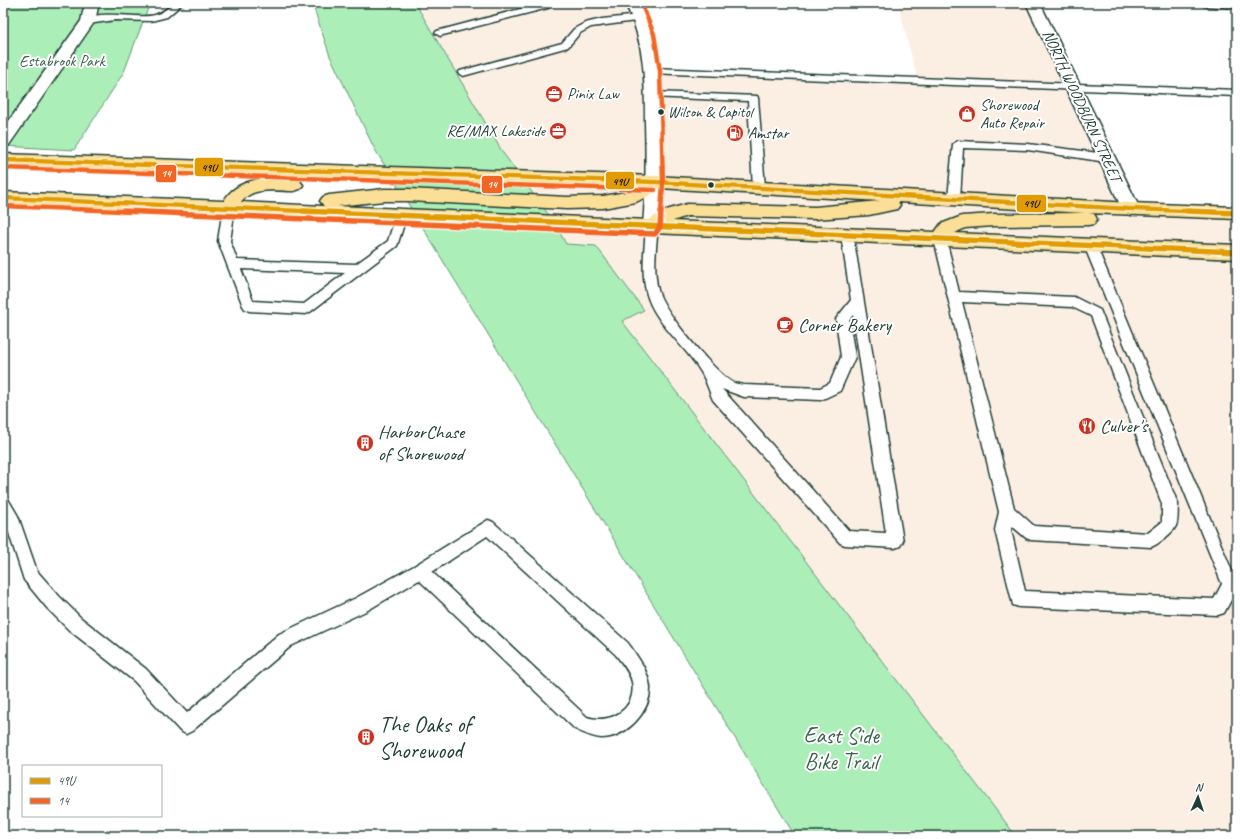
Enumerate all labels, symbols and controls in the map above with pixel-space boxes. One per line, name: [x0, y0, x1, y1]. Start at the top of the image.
street label: NORTH WOODBURN STREET: [1038, 27, 1128, 189]
park label: Estabrook Park: [19, 51, 106, 71]
office icon: Pinix Law: [544, 84, 564, 104]
place label: Pinix Law: [567, 84, 621, 104]
place label: Shorewood Auto Repair: [980, 95, 1045, 133]
place label: Wilson & Capitol: [668, 103, 755, 122]
shop icon: Shorewood Auto Repair: [957, 104, 977, 124]
marker: Wilson & Capitol: [656, 107, 666, 117]
place label: RE/MAX Lakeside: [446, 121, 547, 141]
office icon: RE/MAX Lakeside: [548, 121, 568, 141]
fuel station icon: Amstar: [725, 123, 745, 143]
place label: Amstar: [748, 123, 791, 143]
line badge: 49U: [194, 157, 224, 177]
text: 49U: [201, 160, 219, 174]
line badge: 14: [155, 164, 177, 183]
text: 14: [161, 166, 173, 180]
line badge: 49U: [605, 171, 635, 190]
text: 49U: [612, 174, 630, 188]
line badge: 14: [481, 175, 503, 194]
text: 14: [487, 177, 499, 191]
unlabelled marker: [706, 180, 716, 190]
line badge: 49U: [1016, 194, 1047, 213]
text: 49U: [1023, 196, 1041, 210]
place label: Corner Bakery: [798, 313, 892, 337]
cafe icon: Corner Bakery: [775, 315, 795, 335]
place label: Culver's: [1100, 414, 1150, 438]
restaurant icon: Culver's: [1077, 416, 1097, 436]
place label: HarborChase of Shorewood: [378, 420, 467, 466]
building icon: HarborChase of Shorewood: [355, 433, 375, 453]
place label: The Oaks of Shorewood: [379, 710, 476, 765]
park label: East Side Bike Trail: [803, 721, 882, 776]
building icon: The Oaks of Shorewood: [356, 727, 376, 747]
legend: [22, 765, 162, 817]
text: 49U: [58, 773, 77, 789]
north arrow: [1178, 777, 1218, 817]
text: N: [1195, 780, 1204, 794]
text: 14: [58, 793, 70, 809]

